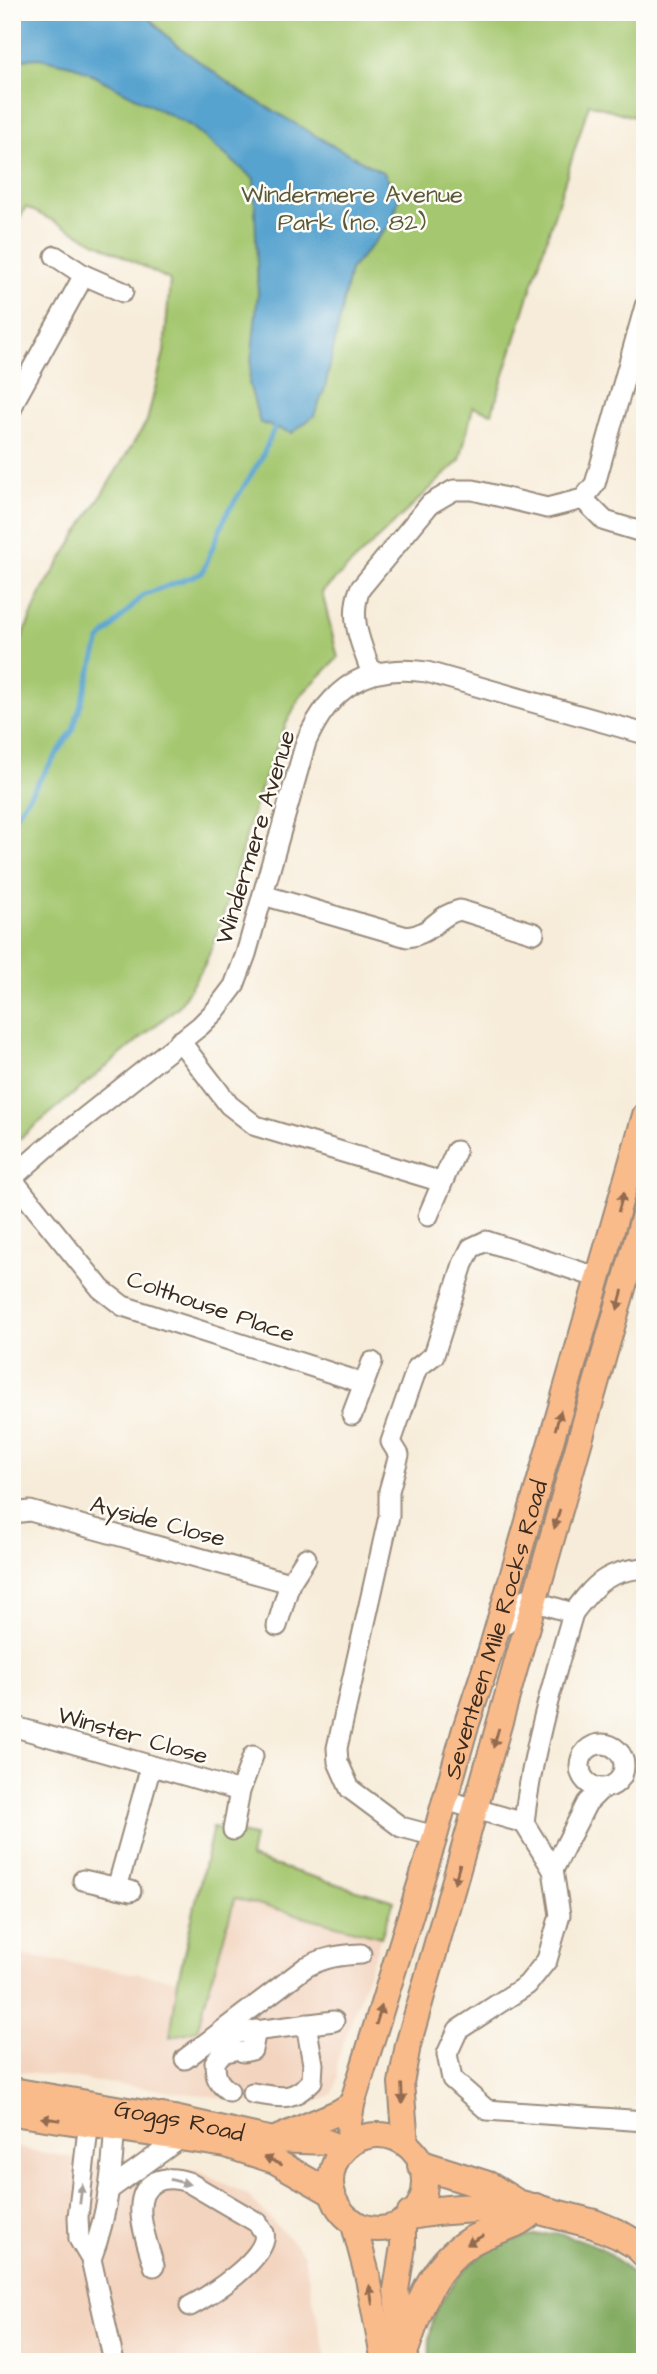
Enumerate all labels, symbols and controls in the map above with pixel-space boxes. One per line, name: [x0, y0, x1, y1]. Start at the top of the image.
park label: Windermere Avenue Park (no. 82): [241, 178, 463, 240]
street label: Windermere Avenue: [207, 726, 305, 949]
one-way arrow: [616, 1191, 626, 1212]
street label: Colthouse Place: [122, 1262, 299, 1352]
one-way arrow: [615, 1290, 625, 1311]
one-way arrow: [553, 1409, 563, 1430]
street label: Seventeen Mile Rocks Road: [436, 1476, 557, 1783]
street label: Ayside Close: [86, 1488, 229, 1557]
one-way arrow: [552, 1509, 562, 1530]
street label: Winster Close: [53, 1698, 212, 1774]
one-way arrow: [490, 1727, 501, 1749]
one-way arrow: [452, 1864, 462, 1885]
one-way arrow: [374, 2004, 385, 2025]
one-way arrow: [396, 2083, 407, 2105]
street label: Goggs Road: [112, 2092, 247, 2151]
one-way arrow: [39, 2113, 61, 2124]
one-way arrow: [263, 2155, 283, 2167]
one-way arrow: [170, 2176, 192, 2187]
one-way arrow: [76, 2183, 87, 2205]
one-way arrow: [466, 2234, 485, 2246]
one-way arrow: [365, 2284, 376, 2306]

